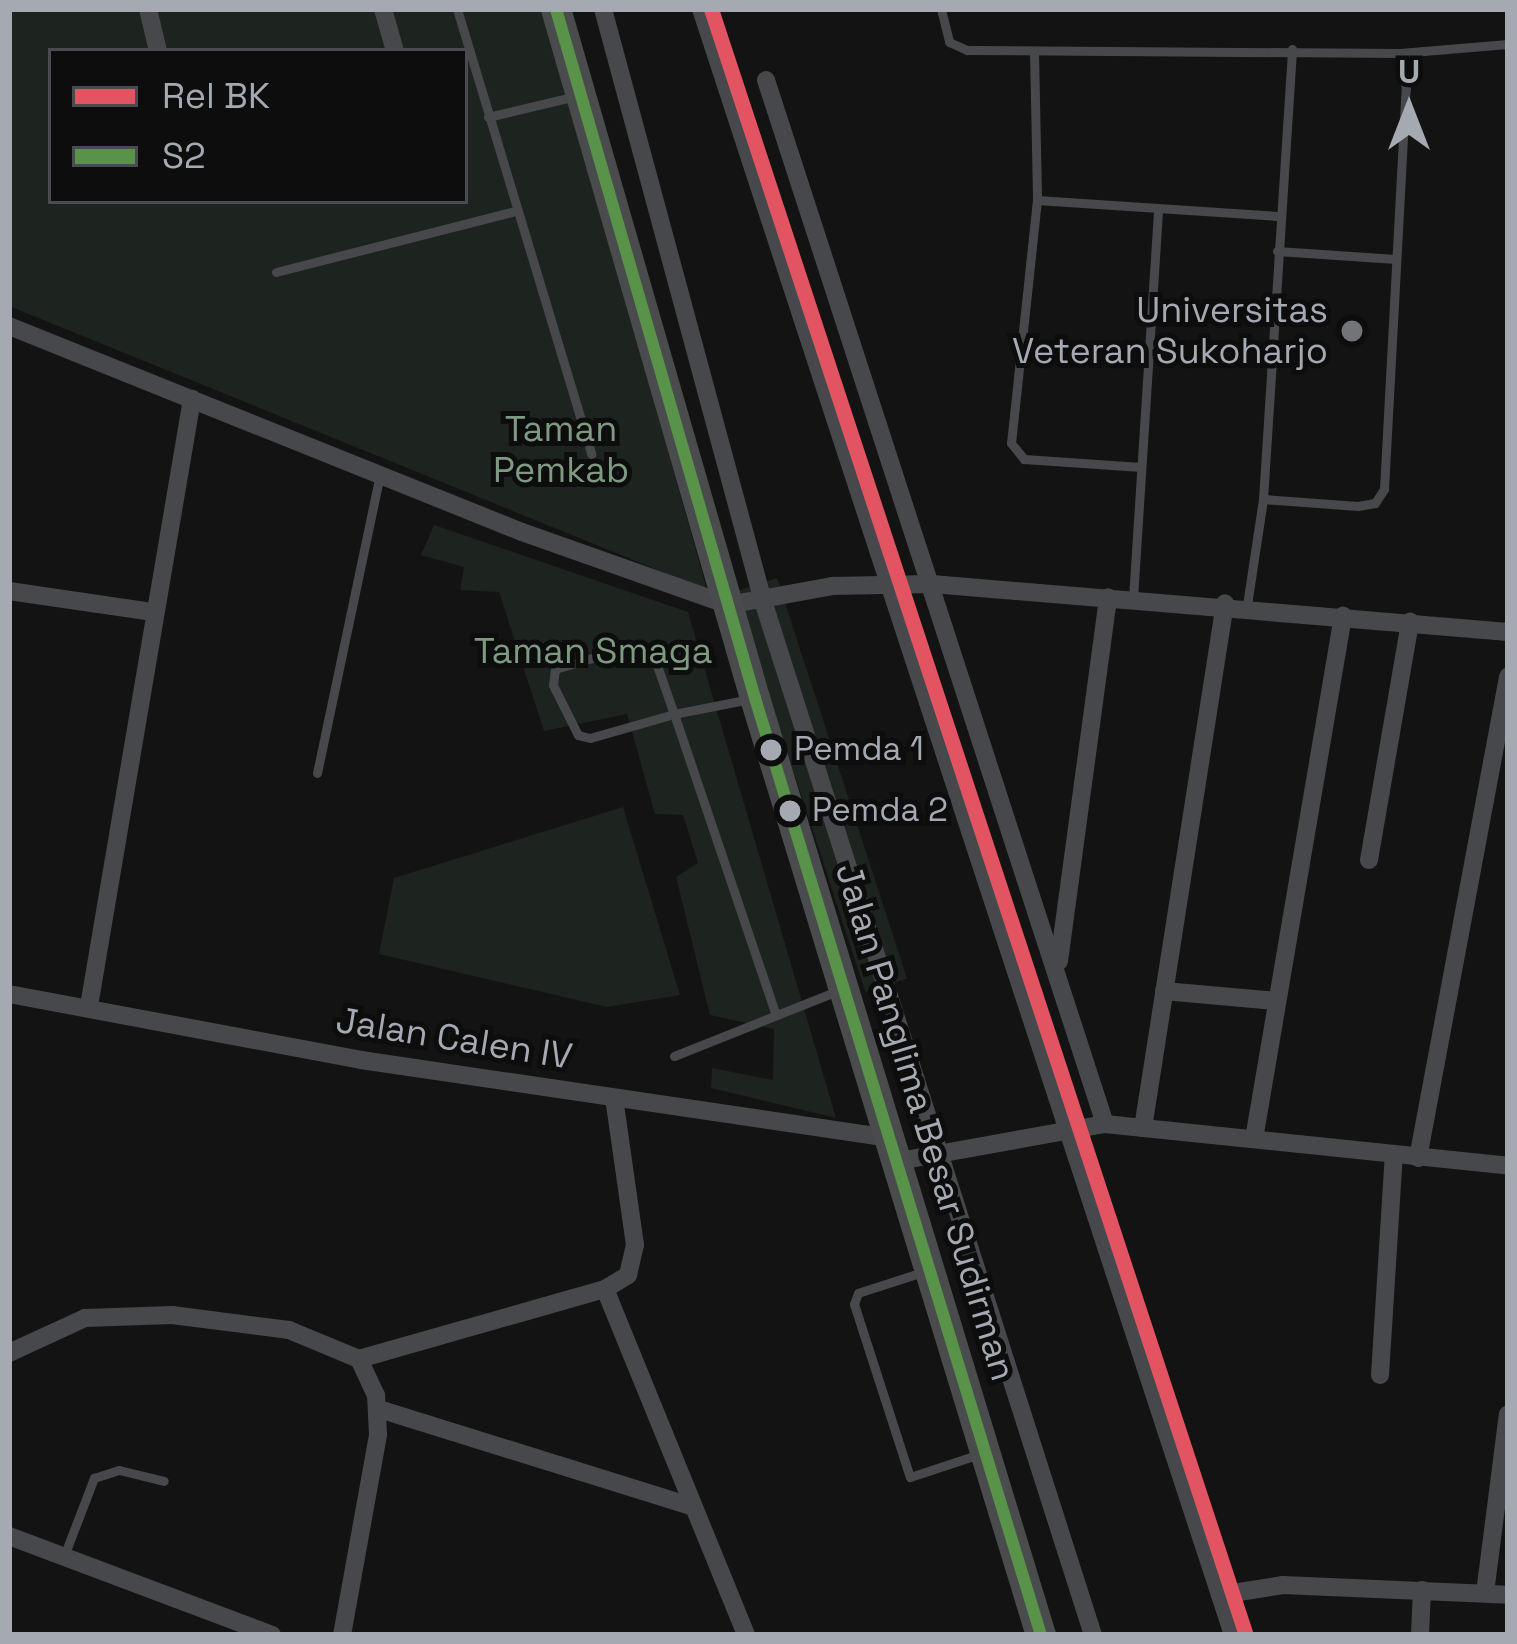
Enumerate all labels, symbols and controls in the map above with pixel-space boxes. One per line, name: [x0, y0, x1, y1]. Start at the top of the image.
legend: [48, 48, 468, 204]
north arrow: [1349, 48, 1469, 168]
text: U: [1398, 51, 1420, 93]
text: Rel BK: [162, 73, 270, 119]
text: S2: [162, 133, 206, 179]
place label: Universitas Veteran Sukoharjo: [1012, 288, 1328, 373]
marker: Universitas Veteran Sukoharjo: [1339, 318, 1365, 344]
park label: Taman Pemkab: [493, 407, 629, 492]
park label: Taman Smaga: [474, 630, 712, 674]
place label: Pemda 1: [794, 730, 924, 770]
marker: Pemda 1: [760, 739, 782, 761]
place label: Pemda 2: [812, 791, 948, 831]
marker: Pemda 2: [779, 800, 801, 822]
street label: Jalan Panglima Besar Sudirman: [826, 858, 1024, 1386]
street label: Jalan Calen IV: [333, 999, 575, 1079]

